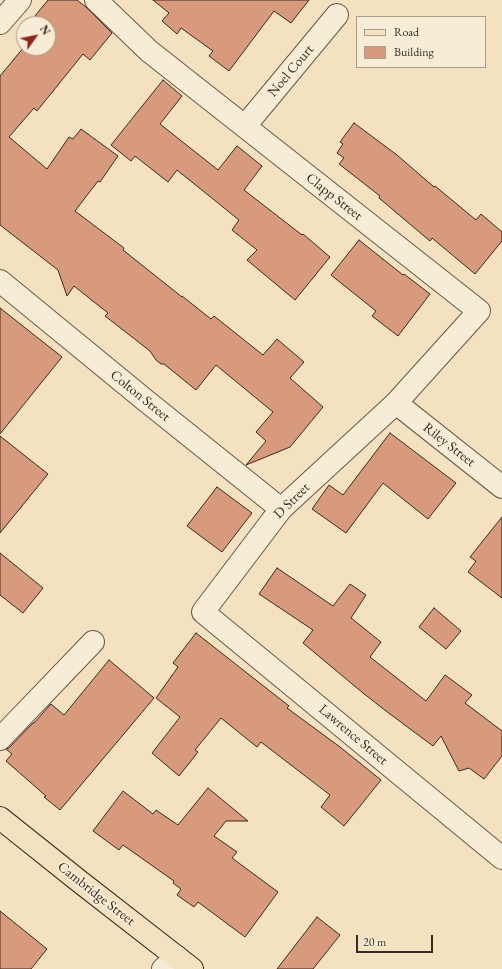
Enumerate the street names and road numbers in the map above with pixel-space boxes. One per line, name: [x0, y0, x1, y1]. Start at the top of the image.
street label: Noel Court: [264, 41, 318, 101]
street label: Clapp Street: [302, 170, 366, 224]
street label: Colton Street: [107, 367, 173, 425]
street label: Riley Street: [419, 419, 479, 471]
street label: D Street: [270, 479, 314, 523]
street label: Lawrence Street: [315, 701, 391, 769]
street label: Cambridge Street: [54, 858, 138, 930]

